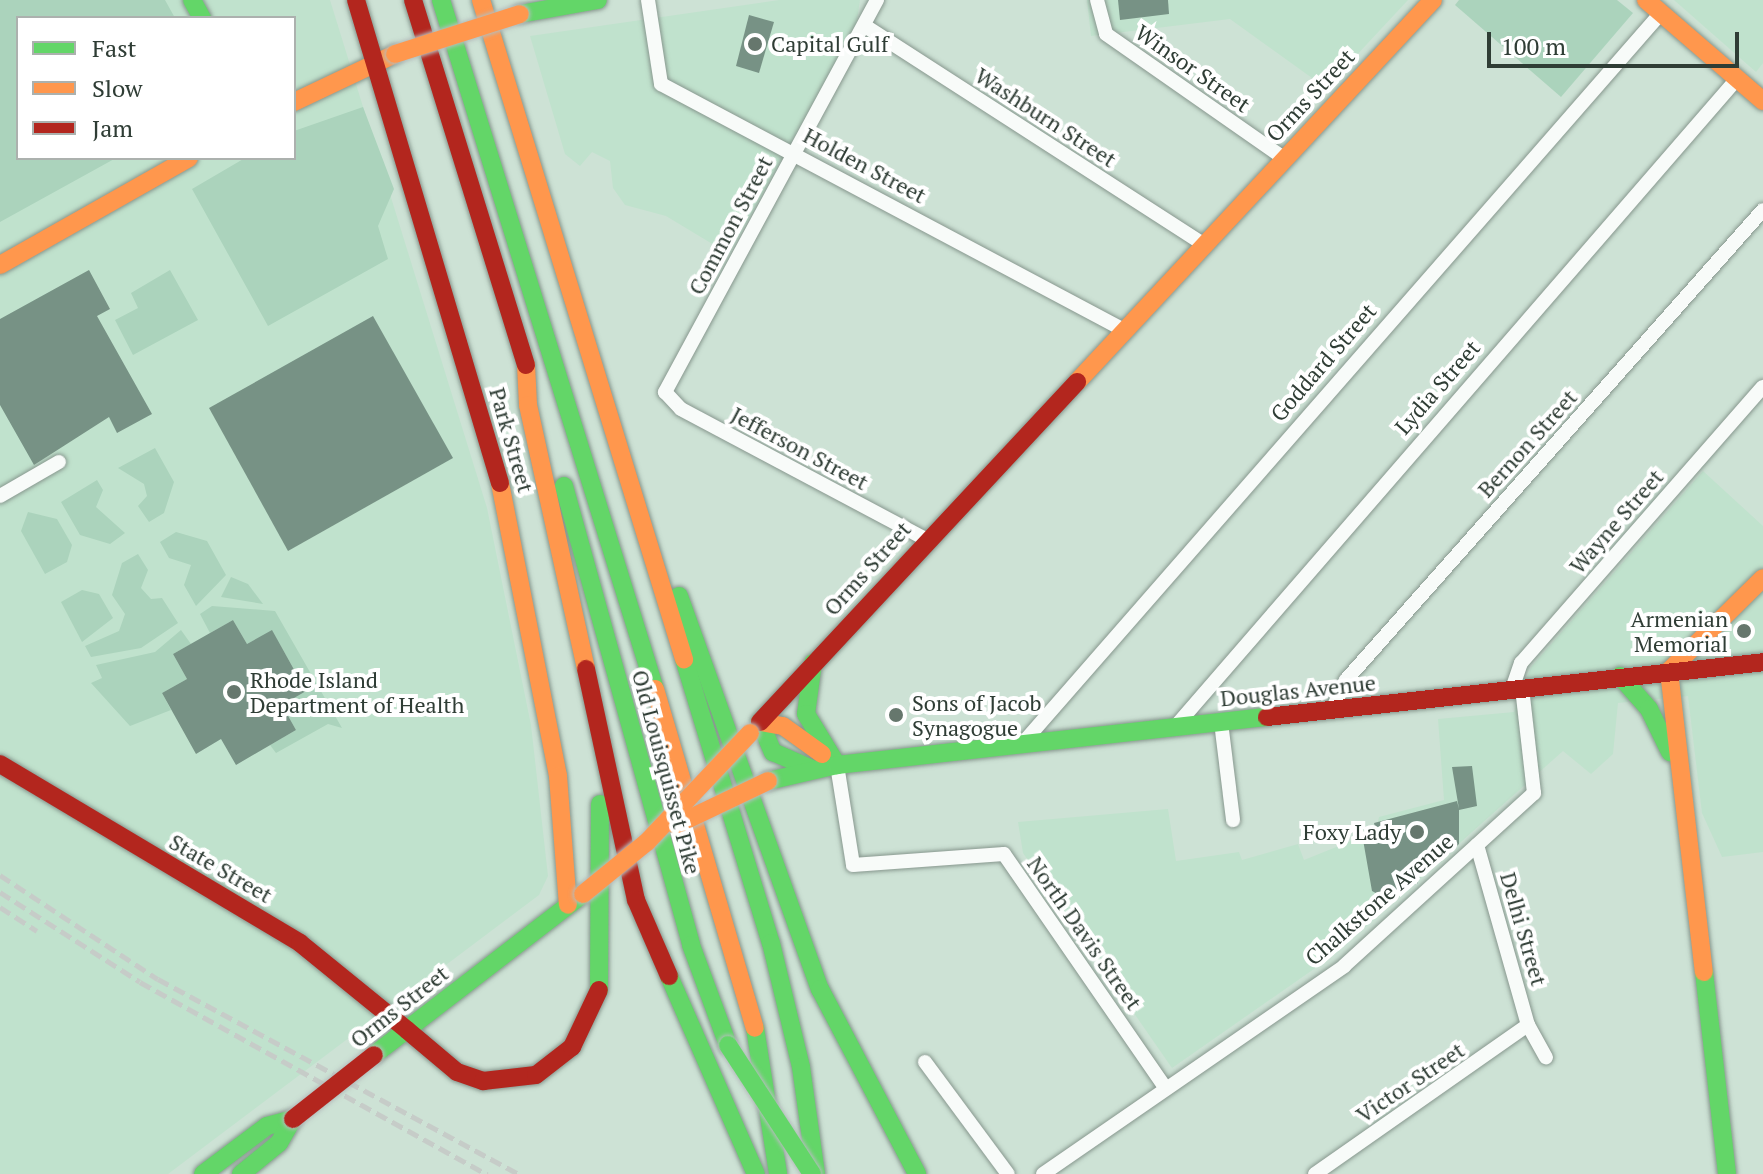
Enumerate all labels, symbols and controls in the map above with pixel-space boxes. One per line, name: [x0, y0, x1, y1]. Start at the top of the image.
legend: [16, 16, 296, 160]
scale bar: [1491, 16, 1743, 66]
street label: Winsor Street: [1130, 19, 1256, 117]
text: 100 m: [1501, 30, 1566, 62]
place label: Capital Gulf: [771, 31, 889, 57]
text: Fast: [92, 32, 136, 64]
marker: Capital Gulf: [746, 35, 764, 53]
street label: Orms Street: [1260, 43, 1360, 147]
street label: Washburn Street: [971, 62, 1121, 172]
text: Slow: [92, 72, 143, 104]
text: Jam: [92, 112, 133, 144]
street label: Holden Street: [799, 122, 931, 208]
street label: Common Street: [682, 151, 778, 299]
street label: Goddard Street: [1265, 298, 1381, 426]
street label: Lydia Street: [1389, 335, 1485, 439]
street label: Park Street: [484, 384, 540, 496]
street label: Bernon Street: [1472, 384, 1582, 502]
street label: Jefferson Street: [727, 401, 873, 495]
street label: Wayne Street: [1564, 463, 1668, 579]
street label: Orms Street: [818, 516, 916, 620]
place label: Armenian Memorial: [1631, 605, 1728, 656]
marker: Armenian Memorial: [1735, 622, 1753, 640]
place label: Rhode Island Department of Health: [250, 666, 464, 718]
street label: Old Louisquisset Pike: [627, 667, 707, 877]
street label: Douglas Avenue: [1219, 669, 1377, 711]
marker: Rhode Island Department of Health: [225, 683, 243, 701]
place label: Sons of Jacob Synagogue: [912, 689, 1042, 740]
marker: Sons of Jacob Synagogue: [887, 706, 905, 724]
place label: Foxy Lady: [1303, 819, 1401, 845]
marker: Foxy Lady: [1408, 823, 1426, 841]
street label: State Street: [165, 828, 277, 908]
street label: Chalkstone Avenue: [1300, 828, 1458, 970]
street label: North Davis Street: [1022, 851, 1148, 1015]
street label: Delhi Street: [1495, 869, 1553, 989]
street label: Orms Street: [345, 959, 453, 1053]
street label: Victor Street: [1351, 1036, 1469, 1128]

